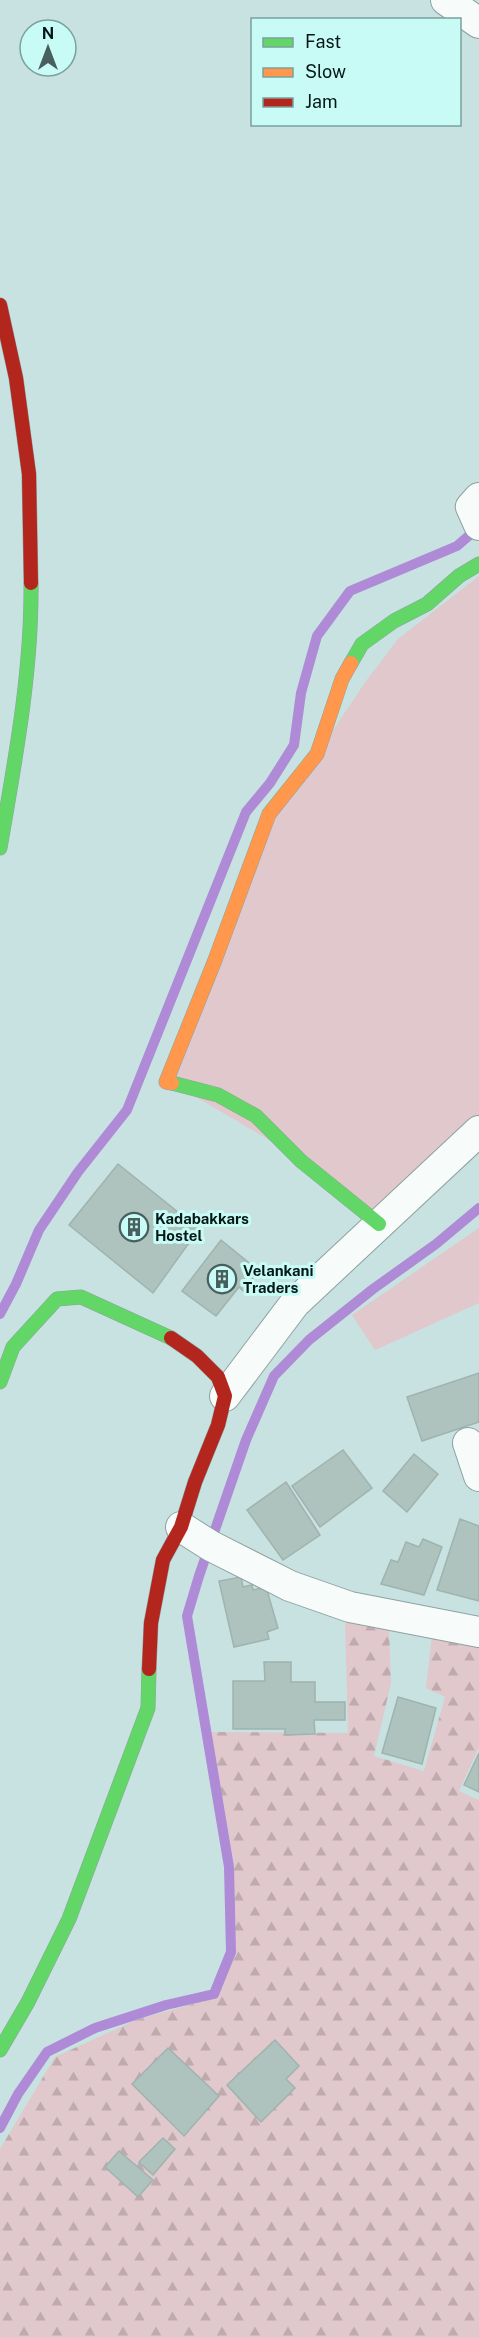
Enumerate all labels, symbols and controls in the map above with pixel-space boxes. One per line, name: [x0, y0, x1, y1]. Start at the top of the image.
north arrow: [18, 18, 78, 78]
legend: [251, 18, 461, 126]
text: N: [42, 24, 54, 43]
text: Fast: [305, 31, 341, 52]
text: Slow: [305, 61, 346, 82]
text: Jam: [305, 91, 338, 112]
place label: Kadabakkars Hostel: [155, 1210, 249, 1244]
building icon: Kadabakkars Hostel: [118, 1211, 150, 1243]
place label: Velankani Traders: [243, 1262, 313, 1296]
building icon: Velankani Traders: [206, 1263, 238, 1295]

